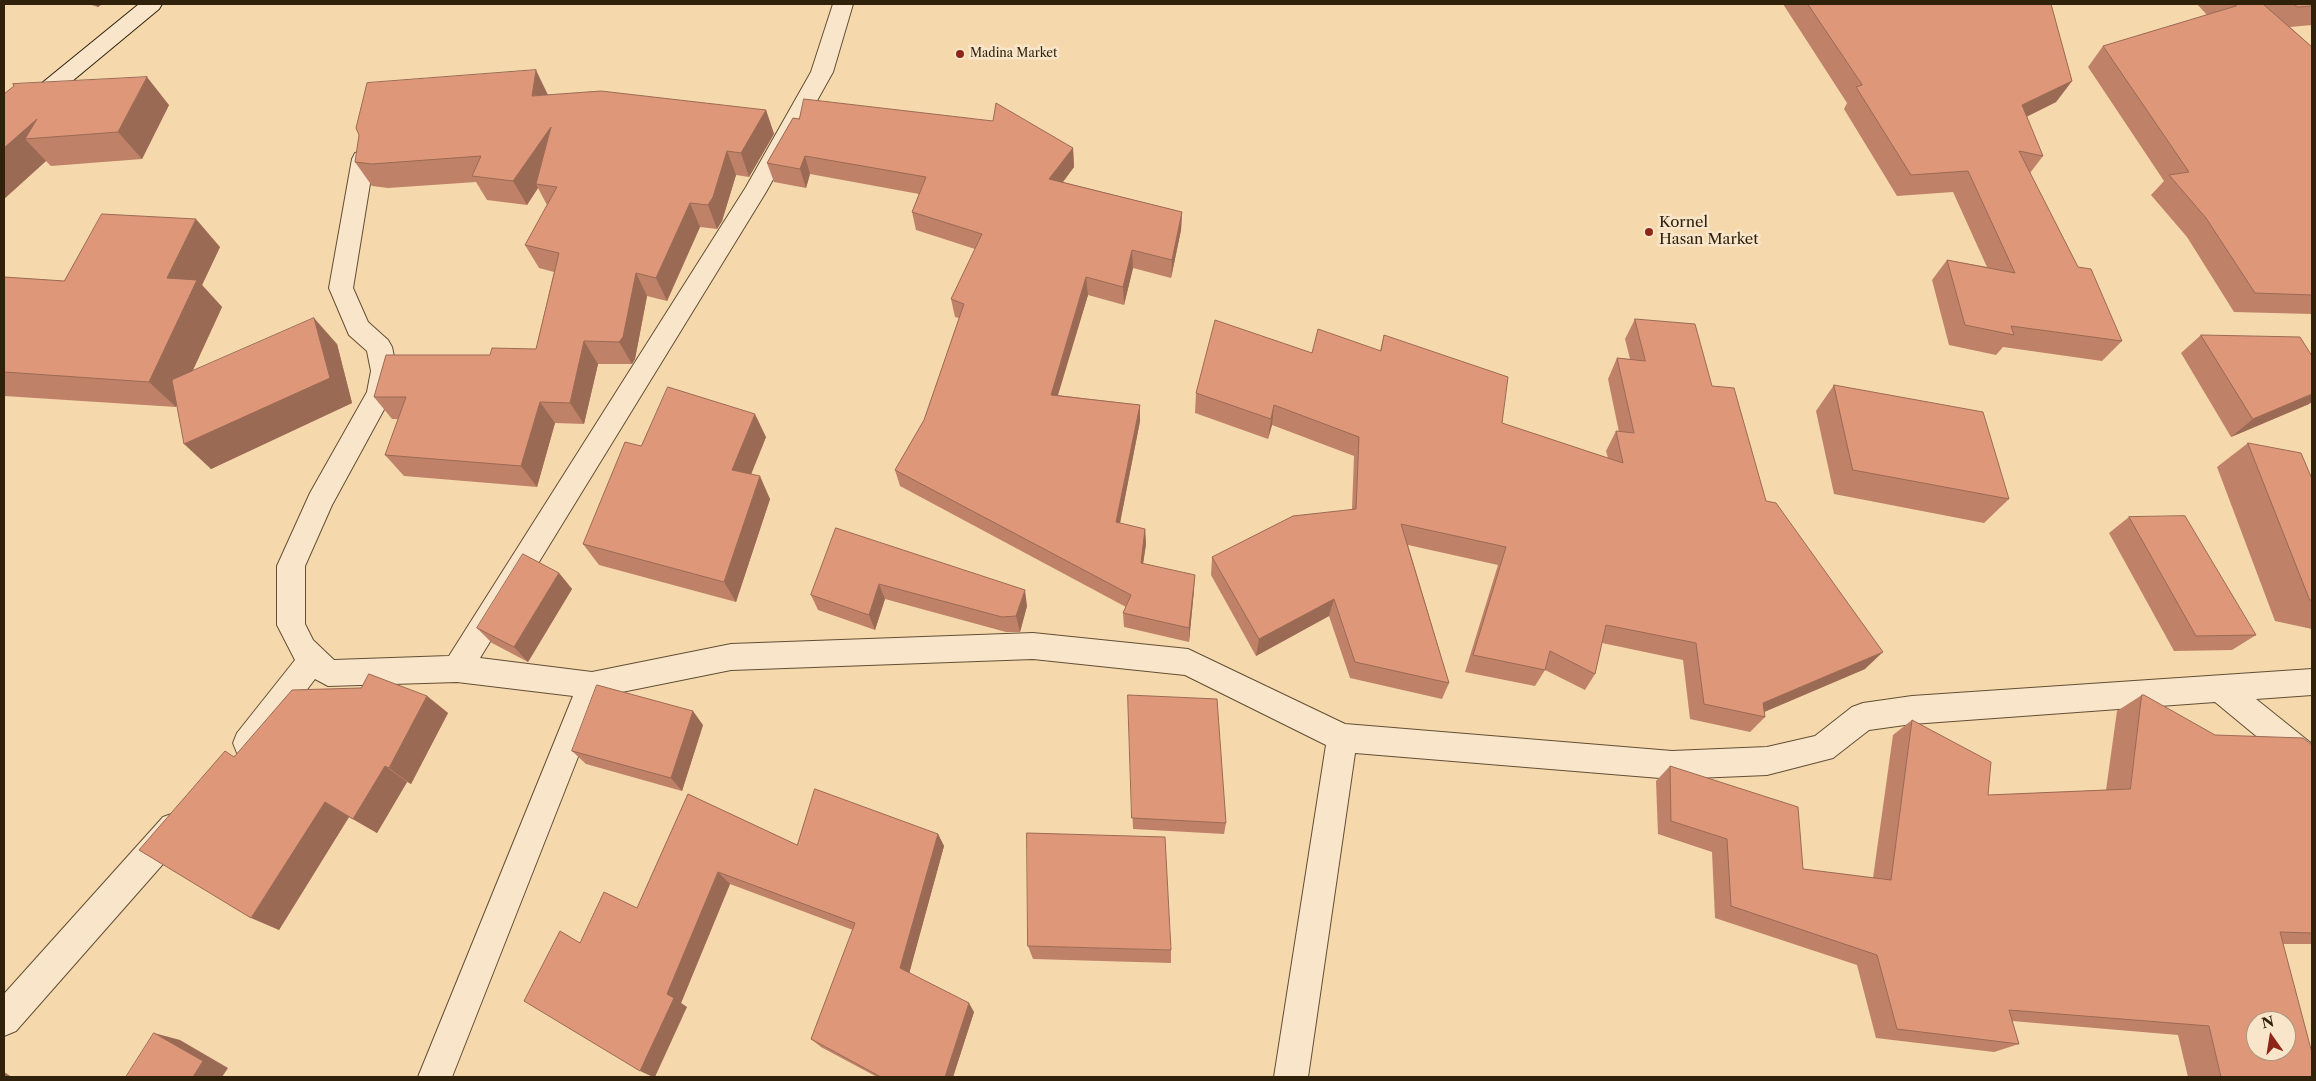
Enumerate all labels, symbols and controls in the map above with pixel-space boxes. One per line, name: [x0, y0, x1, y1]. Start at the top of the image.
place label: Madina Market: [970, 47, 1057, 61]
marker: Madina Market: [954, 48, 966, 60]
place label: Kornel Hasan Market: [1659, 214, 1759, 249]
marker: Kornel Hasan Market: [1643, 226, 1655, 238]
north arrow: [2246, 1011, 2296, 1061]
text: N: [2260, 1012, 2276, 1032]

